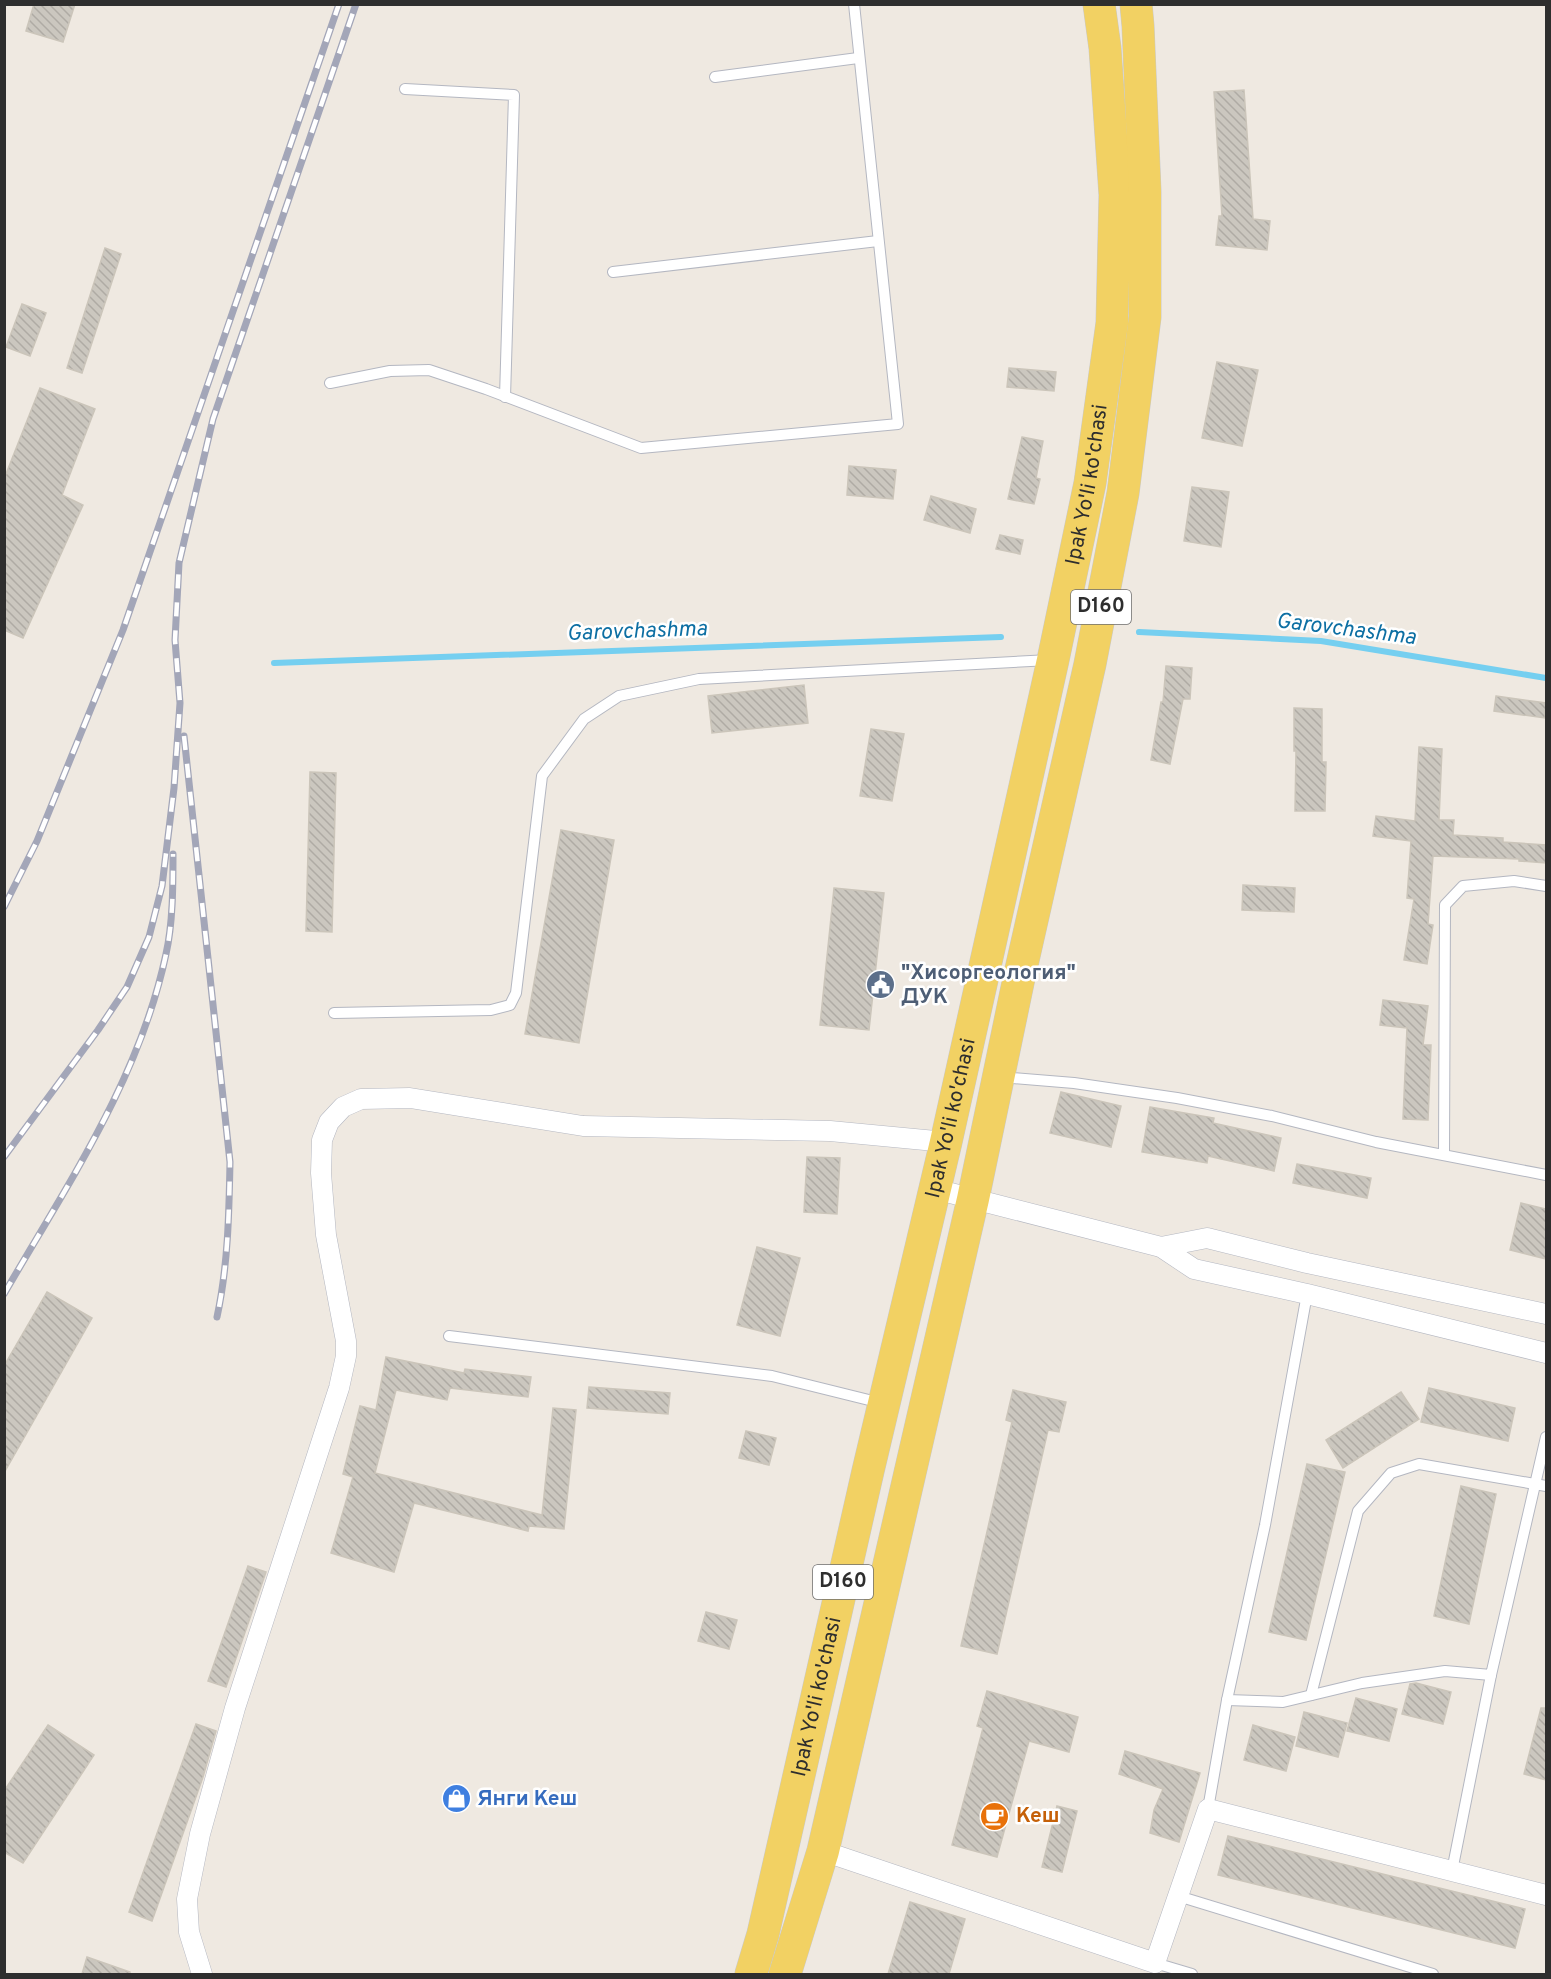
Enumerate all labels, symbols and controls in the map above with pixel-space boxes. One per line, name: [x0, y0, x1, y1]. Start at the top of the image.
street label: Ipak Yo'li ko'chasi: [1060, 402, 1114, 568]
road number: D160: [1071, 590, 1131, 624]
water label: Garovchashma: [1275, 608, 1418, 652]
water label: Garovchashma: [566, 616, 708, 648]
place label: "Хисоргеология" ДУК: [901, 960, 1076, 1011]
public building icon: "Хисоргеология" ДУК: [864, 969, 896, 1001]
street label: Ipak Yo'li ko'chasi: [920, 1036, 982, 1201]
road number: D160: [813, 1565, 873, 1599]
street label: Ipak Yo'li ko'chasi: [786, 1614, 848, 1779]
shop icon: Янги Кеш: [440, 1783, 472, 1815]
place label: Янги Кеш: [477, 1786, 577, 1813]
cafe icon: Кеш: [979, 1800, 1011, 1832]
place label: Кеш: [1016, 1803, 1060, 1830]

